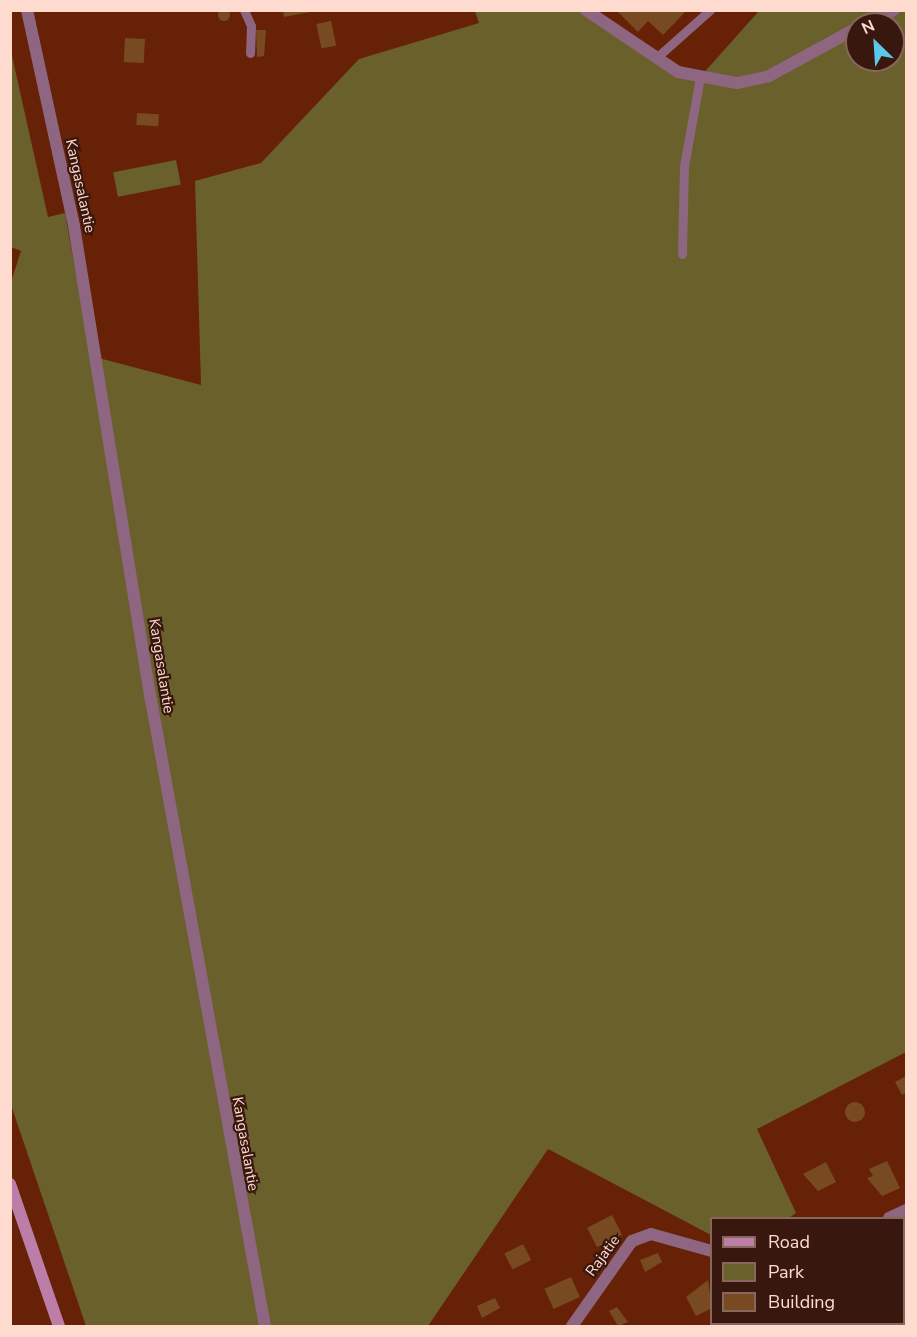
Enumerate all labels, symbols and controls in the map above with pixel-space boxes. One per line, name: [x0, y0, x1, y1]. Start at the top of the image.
north arrow: [845, 12, 905, 72]
text: N: [858, 15, 878, 40]
street label: Kangasalantie: [61, 137, 99, 235]
street label: Kangasalantie: [145, 617, 177, 715]
street label: Kangasalantie: [228, 1095, 262, 1193]
legend: [710, 1217, 905, 1325]
text: Road: [768, 1230, 810, 1254]
street label: Rajatie: [582, 1232, 624, 1280]
text: Park: [768, 1260, 804, 1284]
text: Building: [768, 1290, 835, 1314]

